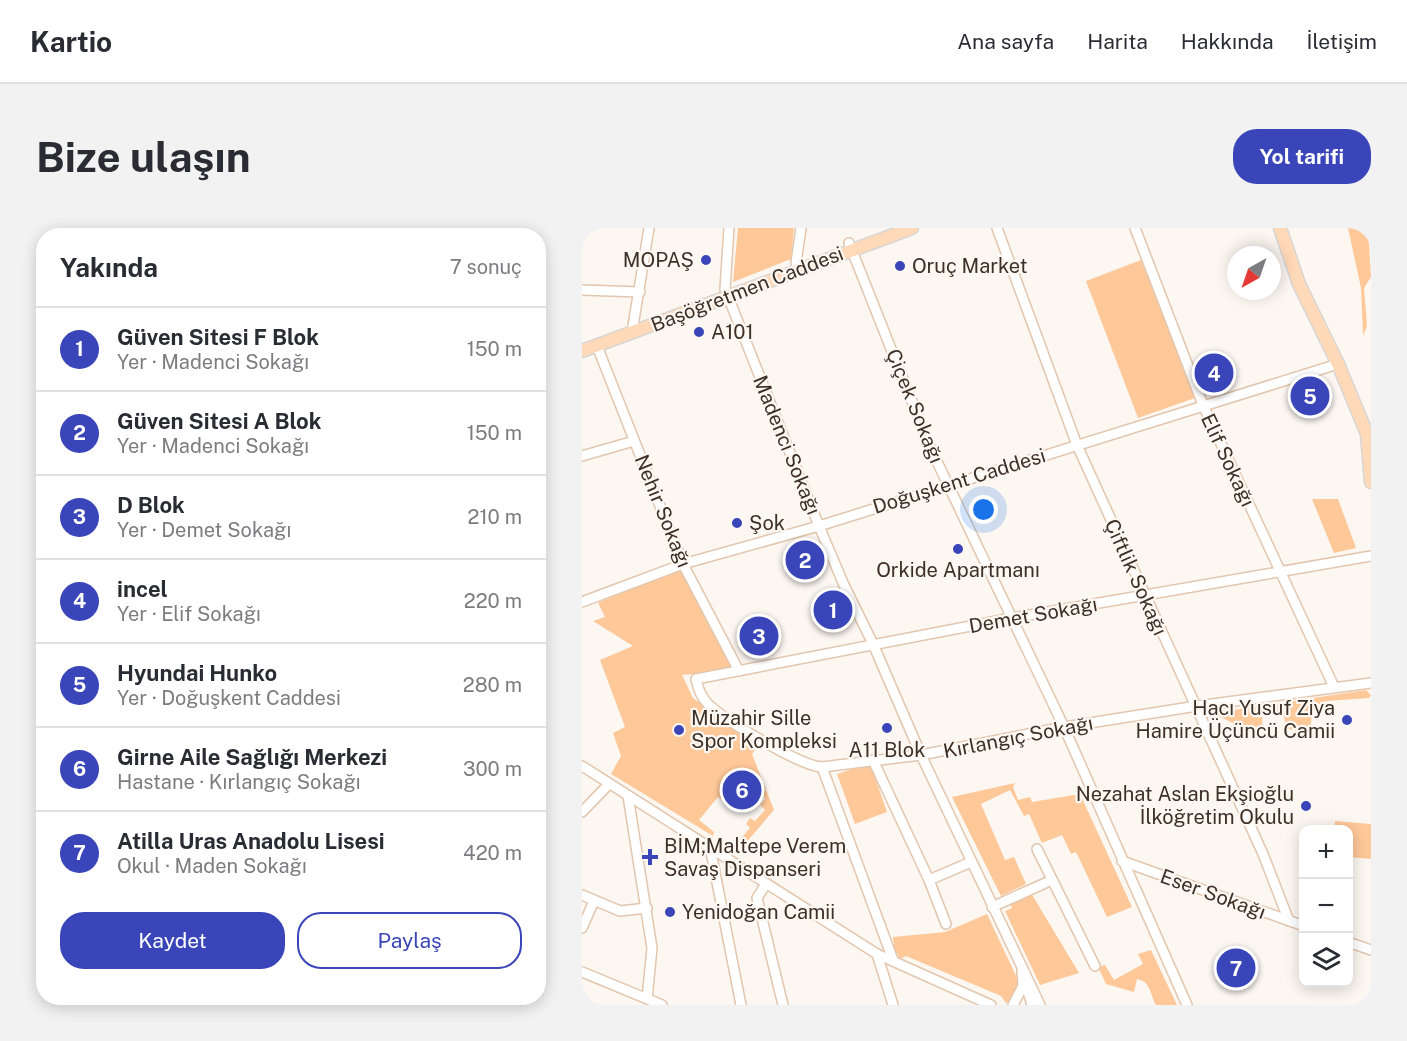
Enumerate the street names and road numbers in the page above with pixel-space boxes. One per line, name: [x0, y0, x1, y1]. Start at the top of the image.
street label: Başöğretmen Caddesi: [647, 241, 847, 337]
street label: Çiçek Sokağı: [881, 345, 949, 467]
street label: Madenci Sokağı: [748, 372, 826, 518]
street label: Elif Sokağı: [1196, 410, 1260, 510]
street label: Doğuşkent Caddesi: [870, 443, 1048, 519]
street label: Nehir Sokağı: [629, 451, 697, 571]
street label: Çiftlik Sokağı: [1100, 515, 1172, 639]
street label: Demet Sokağı: [967, 592, 1099, 638]
street label: Kırlangıç Sokağı: [941, 711, 1095, 763]
street label: Eser Sokağı: [1157, 864, 1269, 924]

